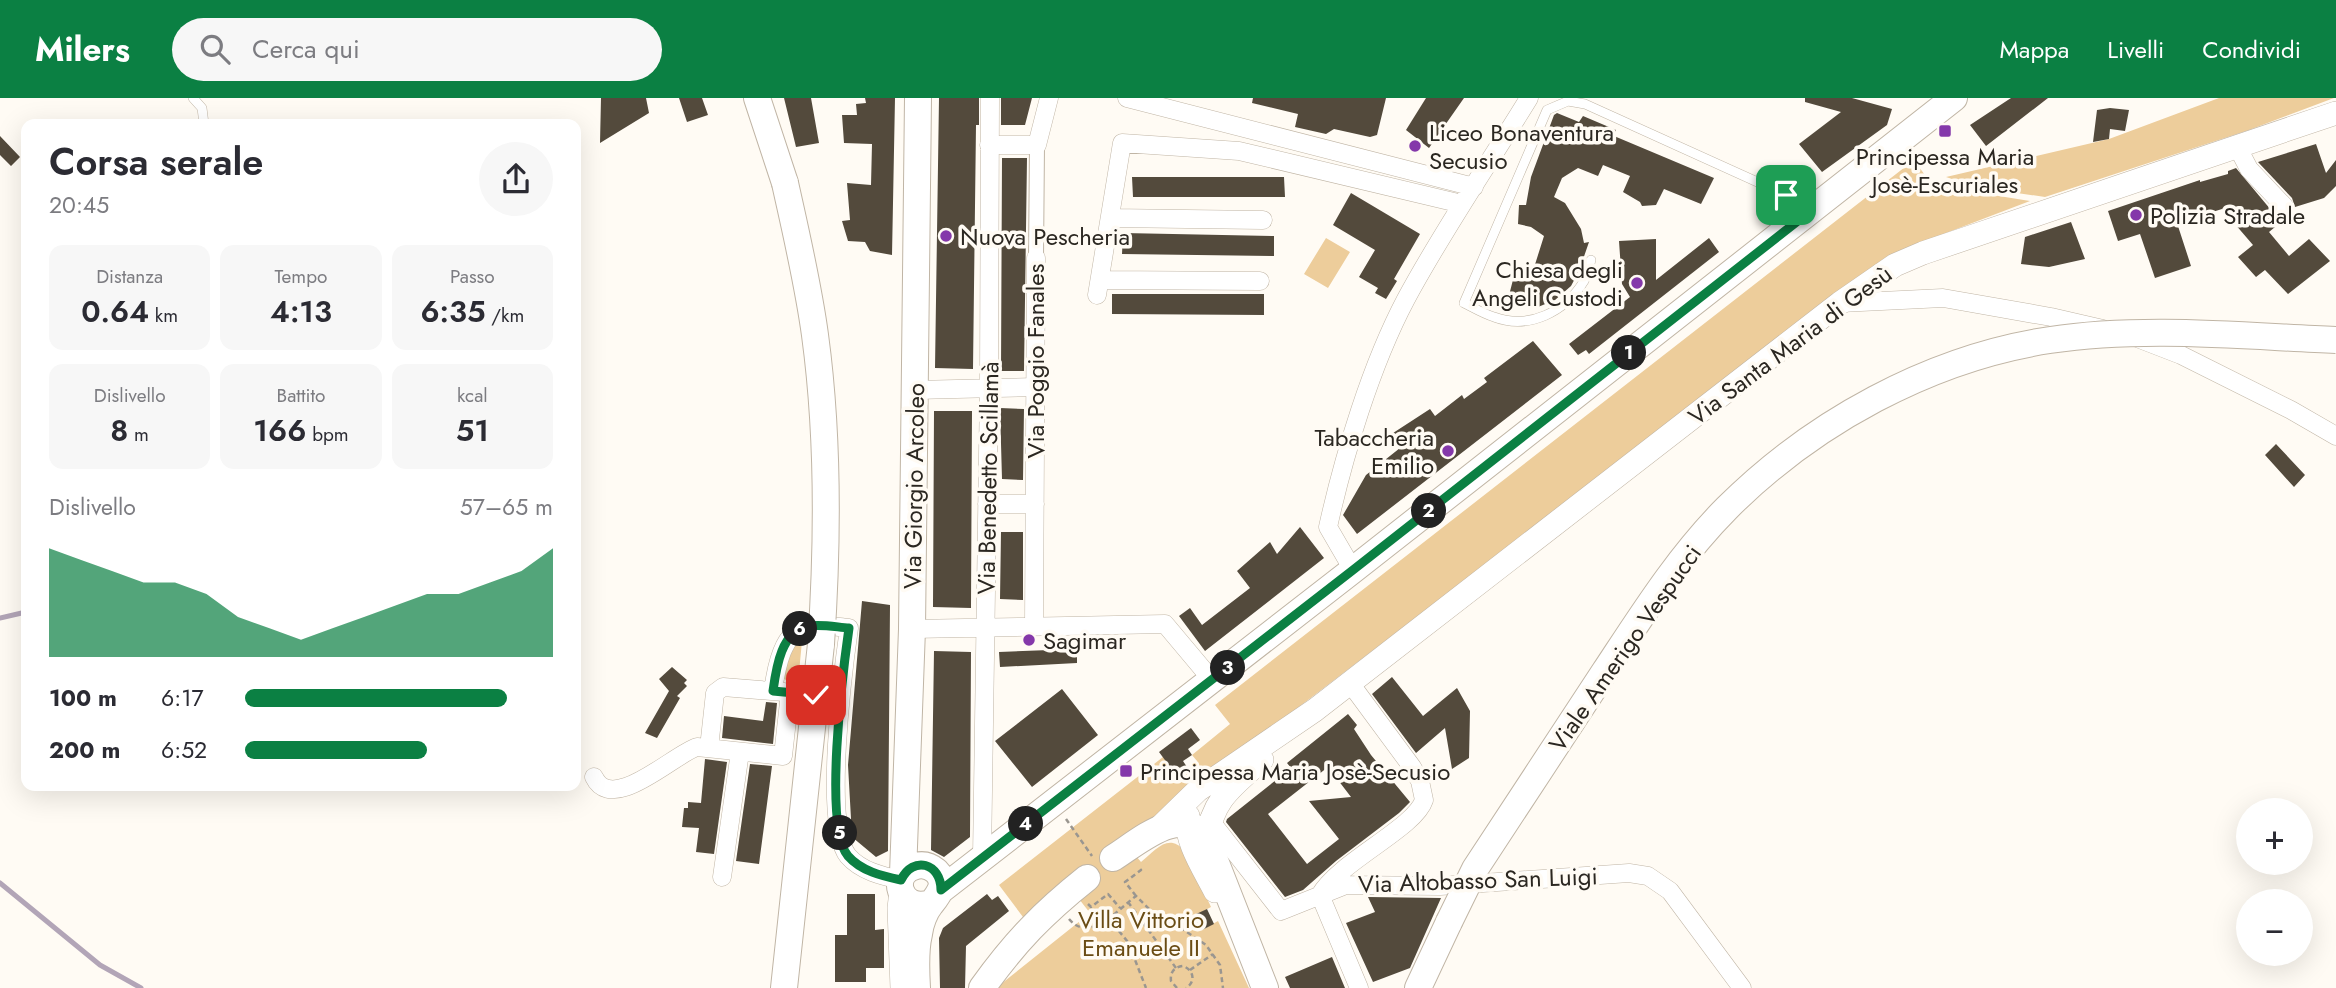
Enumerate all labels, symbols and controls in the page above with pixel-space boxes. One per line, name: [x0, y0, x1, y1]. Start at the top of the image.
search box: [172, 18, 662, 81]
text: Milers: [35, 26, 130, 73]
icon: search: [196, 30, 234, 68]
text: Cerca qui: [252, 30, 360, 68]
text: Mappa: [1999, 32, 2069, 67]
text: Livelli: [2107, 32, 2164, 67]
text: Condividi: [2202, 32, 2301, 67]
place label: Liceo Bonaventura Secusio: [1429, 115, 1614, 178]
marker: Principessa Maria Josè-Escuriales: [1937, 123, 1953, 139]
text: Corsa serale: [49, 134, 263, 189]
marker: Liceo Bonaventura Secusio: [1407, 138, 1423, 154]
place label: Principessa Maria Josè-Escuriales: [1856, 139, 2034, 202]
button: share: [479, 142, 553, 216]
pin: [1756, 165, 1816, 225]
icon: arrive: [1767, 176, 1805, 214]
text: 20:45: [49, 188, 109, 222]
place label: Polizia Stradale: [2150, 198, 2305, 233]
marker: Polizia Stradale: [2128, 207, 2144, 223]
place label: Nuova Pescheria: [960, 219, 1130, 254]
marker: Nuova Pescheria: [938, 228, 954, 244]
place label: Chiesa degli Angeli Custodi: [1472, 252, 1623, 315]
street label: Via Santa Maria di Gesù: [1681, 257, 1899, 433]
text: Distanza: [96, 263, 163, 290]
text: Tempo: [275, 263, 327, 290]
text: Passo: [450, 263, 495, 290]
street label: Via Poggio Fanales: [1018, 264, 1053, 458]
marker: Chiesa degli Angeli Custodi: [1629, 275, 1645, 291]
text: 0.64: [81, 290, 149, 333]
text: 4:13: [270, 290, 332, 333]
text: 6:35: [420, 290, 486, 333]
text: km: [149, 302, 178, 329]
text: /km: [486, 302, 524, 329]
pin: 1: [1612, 336, 1646, 370]
text: 1: [1624, 339, 1633, 366]
street label: Via Benedetto Scillamà: [968, 361, 1008, 595]
text: Dislivello: [94, 382, 166, 409]
text: Battito: [277, 382, 325, 409]
text: kcal: [457, 382, 488, 409]
street label: Via Giorgio Arcoleo: [895, 383, 933, 589]
text: 8: [110, 409, 128, 452]
text: 166: [253, 409, 306, 452]
text: 51: [456, 409, 489, 452]
place label: Tabaccheria Emilio: [1315, 420, 1434, 483]
text: m: [128, 421, 149, 448]
text: bpm: [306, 421, 349, 448]
marker: Tabaccheria Emilio: [1440, 443, 1456, 459]
text: Dislivello: [49, 490, 136, 524]
text: 57–65 m: [460, 490, 553, 524]
pin: 2: [1412, 494, 1446, 528]
text: 2: [1422, 497, 1435, 524]
street label: Viale Amerigo Vespucci: [1540, 537, 1710, 759]
pin: 6: [782, 612, 818, 646]
text: 6: [793, 615, 806, 642]
place label: Sagimar: [1043, 623, 1127, 658]
marker: Sagimar: [1021, 632, 1037, 648]
pin: 3: [1210, 650, 1246, 686]
text: 3: [1222, 654, 1233, 681]
pin: [786, 665, 846, 725]
icon: check: [797, 676, 835, 714]
text: 100 m: [49, 681, 117, 715]
text: 6:17: [161, 681, 204, 715]
text: 200 m: [49, 733, 120, 767]
text: 6:52: [161, 733, 207, 767]
place label: Principessa Maria Josè-Secusio: [1140, 754, 1450, 789]
marker: Principessa Maria Josè-Secusio: [1118, 763, 1134, 779]
map controls: [2236, 798, 2313, 966]
button: +: [2236, 798, 2313, 875]
pin: 4: [1009, 806, 1044, 842]
text: 4: [1019, 810, 1032, 837]
pin: 5: [822, 816, 858, 850]
text: 5: [833, 819, 846, 846]
street label: Via Altobasso San Luigi: [1358, 858, 1598, 902]
button: −: [2236, 889, 2313, 966]
park label: Villa Vittorio Emanuele II: [1078, 902, 1204, 965]

